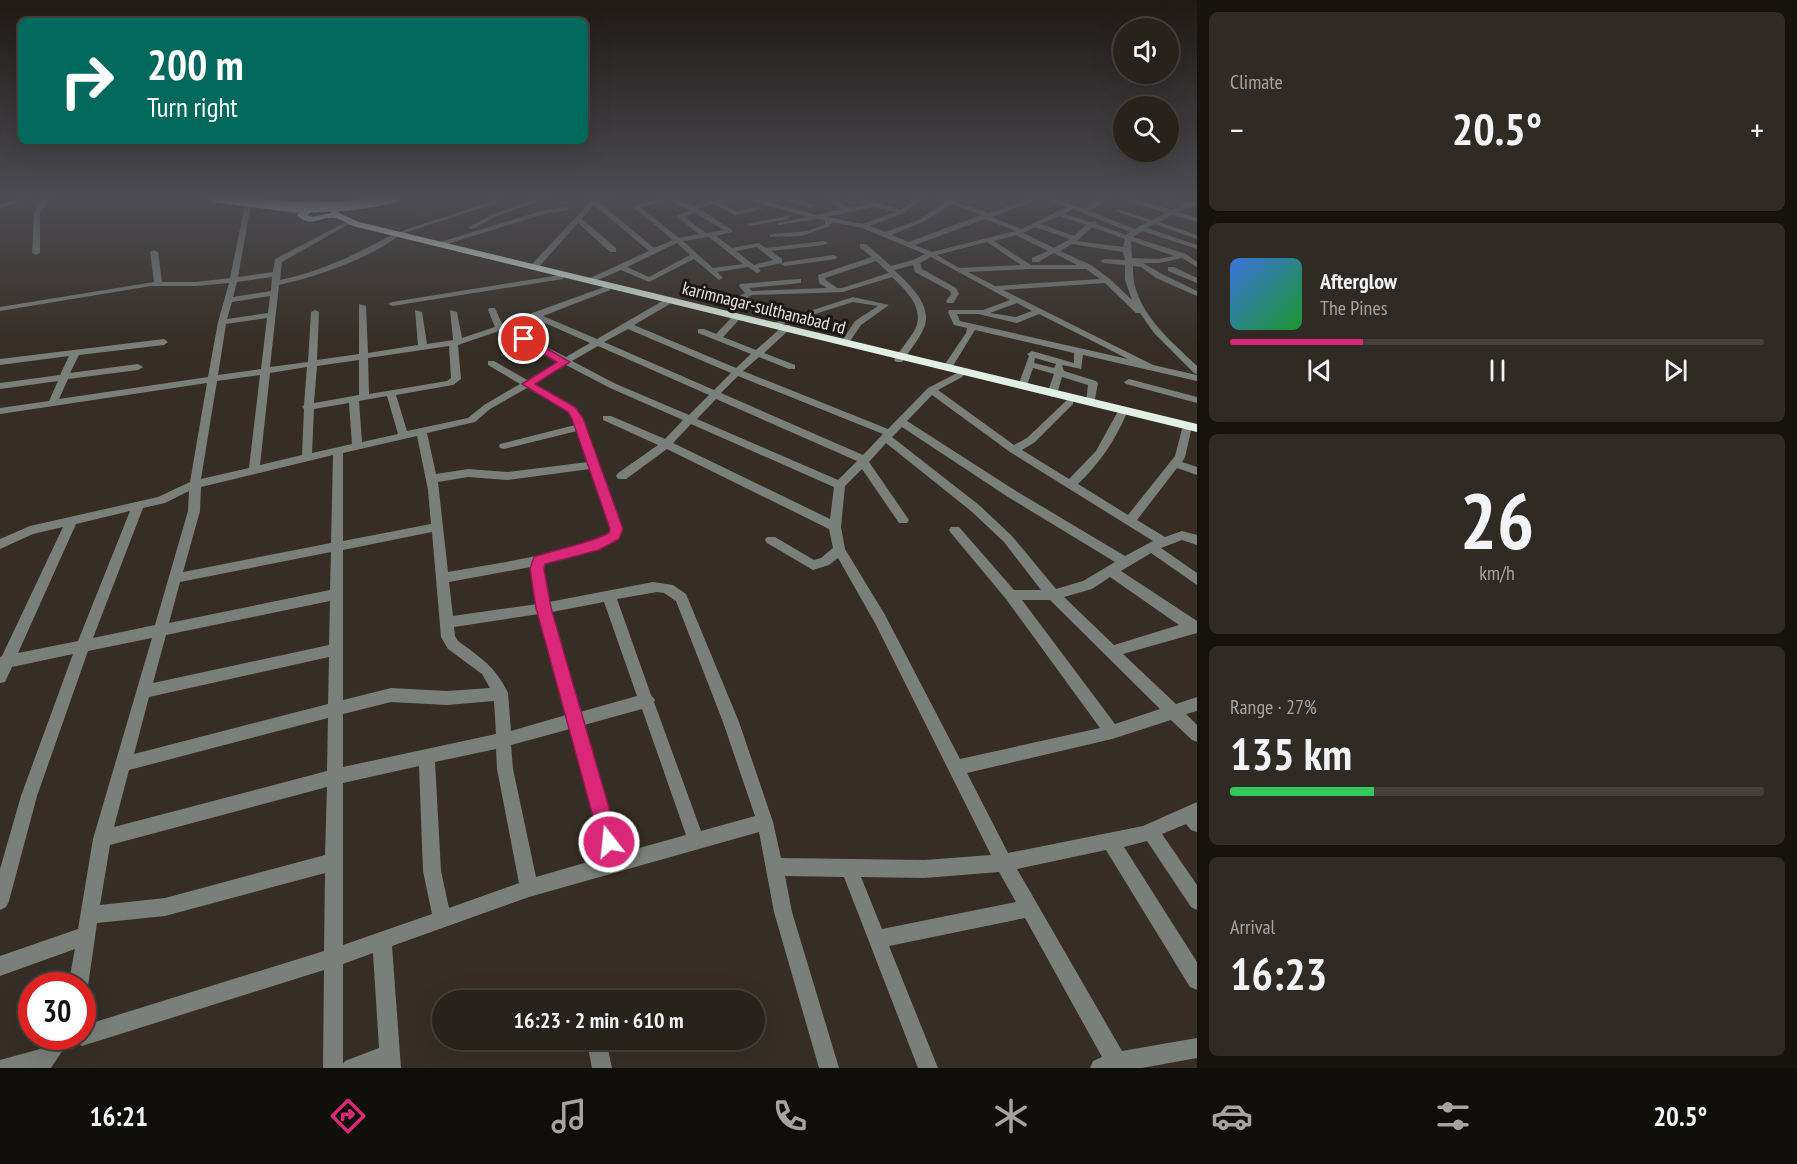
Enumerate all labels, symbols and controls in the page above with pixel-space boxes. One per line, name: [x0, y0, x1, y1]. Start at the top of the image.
map controls: [1113, 18, 1179, 162]
button: sound: [1113, 18, 1179, 84]
text: 200 m: [147, 37, 244, 92]
icon: right: [48, 42, 126, 120]
text: Climate: [1230, 69, 1283, 95]
text: Turn right: [147, 90, 238, 124]
button: search: [1113, 96, 1179, 162]
text: 20.5°: [1452, 99, 1542, 157]
text: −: [1230, 108, 1244, 151]
text: +: [1750, 108, 1764, 151]
text: Afterglow: [1320, 267, 1397, 295]
street label: karimnagar-sulthanabad rd: [680, 276, 848, 339]
text: The Pines: [1320, 295, 1387, 321]
pin: [498, 313, 549, 364]
icon: arrive: [507, 322, 540, 355]
icon: previous: [1303, 354, 1336, 387]
icon: pause: [1481, 354, 1514, 387]
icon: next: [1659, 354, 1692, 387]
text: 26: [1460, 470, 1534, 571]
text: km/h: [1479, 560, 1515, 586]
text: Range · 27%: [1230, 694, 1317, 720]
text: 135 km: [1230, 724, 1352, 782]
position arrow: [577, 810, 641, 874]
text: Arrival: [1230, 914, 1275, 940]
text: 16:23: [1230, 944, 1327, 1002]
speed limit sign: 30: [18, 972, 96, 1050]
text: 16:23 · 2 min · 610 m: [513, 1006, 684, 1034]
icon: directions: [327, 1095, 369, 1137]
icon: music: [548, 1095, 590, 1137]
icon: phone: [769, 1095, 811, 1137]
icon: climate: [990, 1095, 1032, 1137]
icon: car: [1211, 1095, 1253, 1137]
icon: filters: [1432, 1095, 1474, 1137]
text: 16:21: [90, 1099, 148, 1133]
text: 20.5°: [1653, 1099, 1707, 1133]

